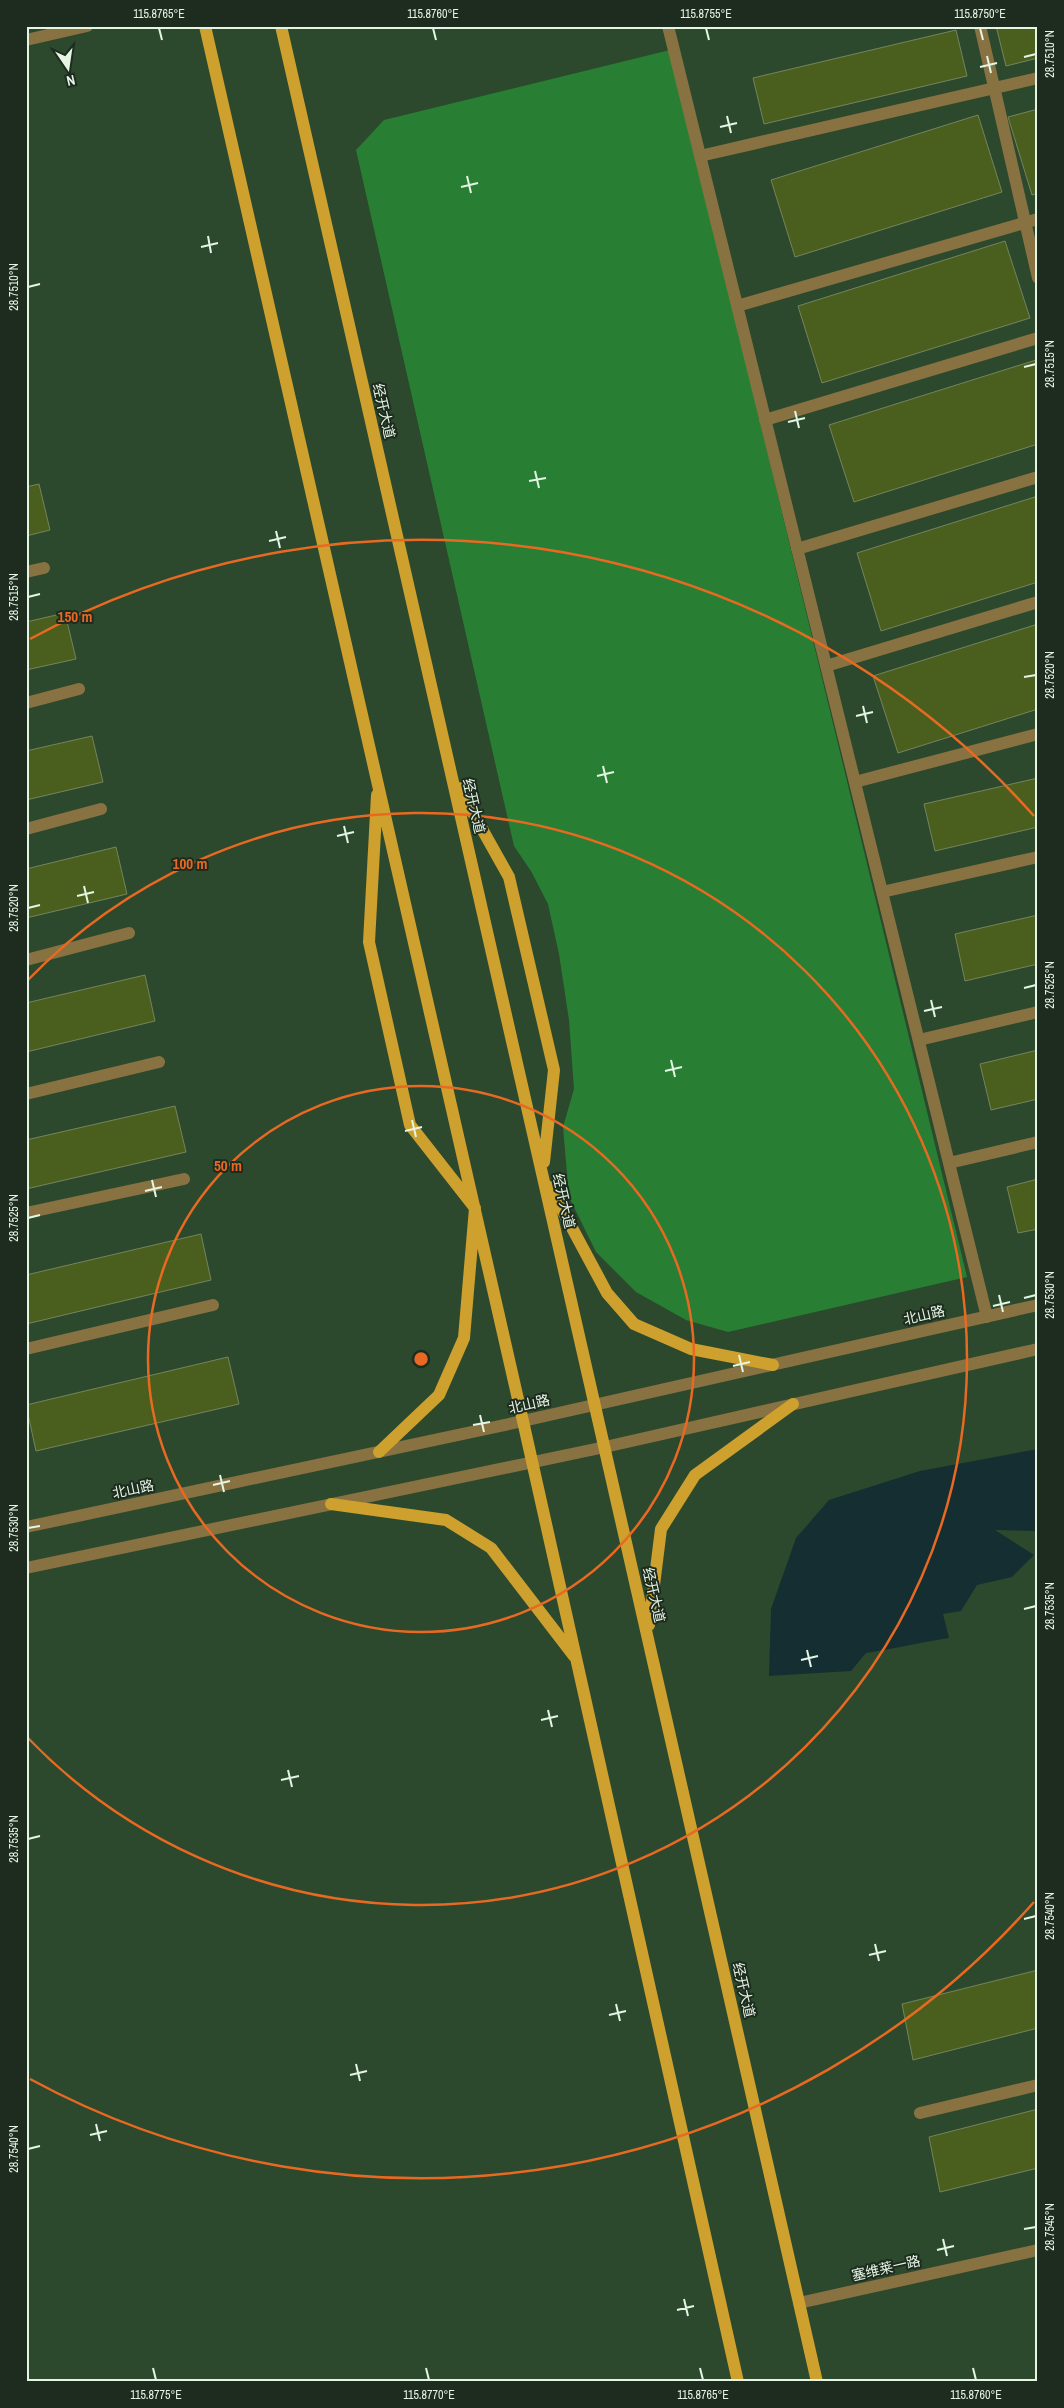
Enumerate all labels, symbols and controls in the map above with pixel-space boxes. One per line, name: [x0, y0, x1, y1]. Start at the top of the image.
text: 115.8765°E: [133, 6, 185, 22]
text: 115.8760°E: [407, 6, 459, 22]
text: 115.8755°E: [680, 6, 732, 22]
text: 115.8750°E: [954, 6, 1006, 22]
text: 28.7510°N: [1042, 30, 1058, 78]
north arrow: [42, 42, 92, 92]
text: N: [65, 71, 77, 90]
text: 28.7510°N: [6, 263, 22, 311]
text: 28.7515°N: [1042, 340, 1058, 388]
street label: 经开大道: [369, 382, 399, 440]
text: 28.7515°N: [6, 573, 22, 621]
text: 150 m: [58, 606, 92, 627]
text: 28.7520°N: [1042, 651, 1058, 699]
street label: 经开大道: [459, 777, 489, 835]
text: 100 m: [173, 853, 207, 874]
text: 28.7520°N: [6, 884, 22, 932]
text: 28.7525°N: [1042, 961, 1058, 1009]
text: 50 m: [214, 1155, 242, 1176]
street label: 经开大道: [549, 1172, 579, 1230]
text: 28.7525°N: [6, 1194, 22, 1242]
text: 28.7530°N: [1042, 1271, 1058, 1319]
street label: 北山路: [902, 1302, 946, 1328]
centre of rings: [412, 1350, 430, 1368]
street label: 北山路: [507, 1391, 551, 1417]
street label: 北山路: [111, 1476, 155, 1502]
text: 28.7530°N: [6, 1504, 22, 1552]
street label: 经开大道: [639, 1566, 669, 1624]
text: 28.7535°N: [1042, 1582, 1058, 1630]
text: 28.7535°N: [6, 1815, 22, 1863]
text: 28.7540°N: [1042, 1892, 1058, 1940]
street label: 经开大道: [729, 1961, 759, 2019]
text: 28.7540°N: [6, 2125, 22, 2173]
text: 28.7545°N: [1042, 2203, 1058, 2251]
street label: 塞维莱一路: [850, 2251, 922, 2285]
text: 115.8775°E: [130, 2387, 182, 2403]
text: 115.8770°E: [403, 2387, 455, 2403]
text: 115.8765°E: [677, 2387, 729, 2403]
text: 115.8760°E: [950, 2387, 1002, 2403]

